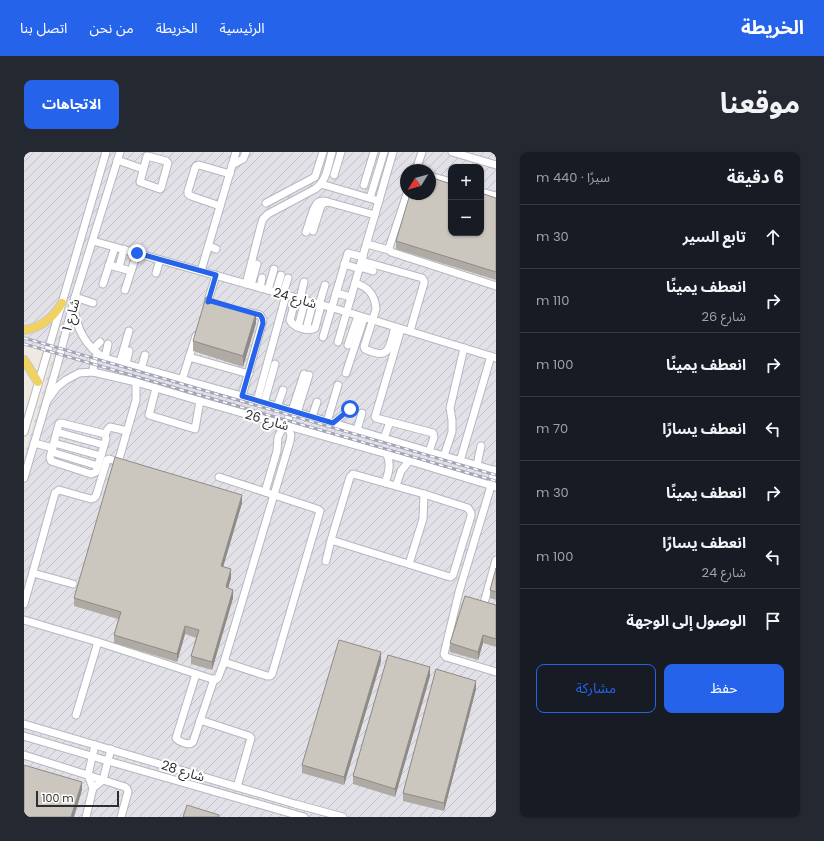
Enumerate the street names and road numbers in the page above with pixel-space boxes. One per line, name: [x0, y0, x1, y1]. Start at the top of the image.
street label: شارع 24: [271, 283, 319, 314]
street label: شارع 1: [58, 297, 85, 334]
street label: شارع 26: [243, 405, 291, 436]
street label: شارع 28: [159, 755, 207, 788]

